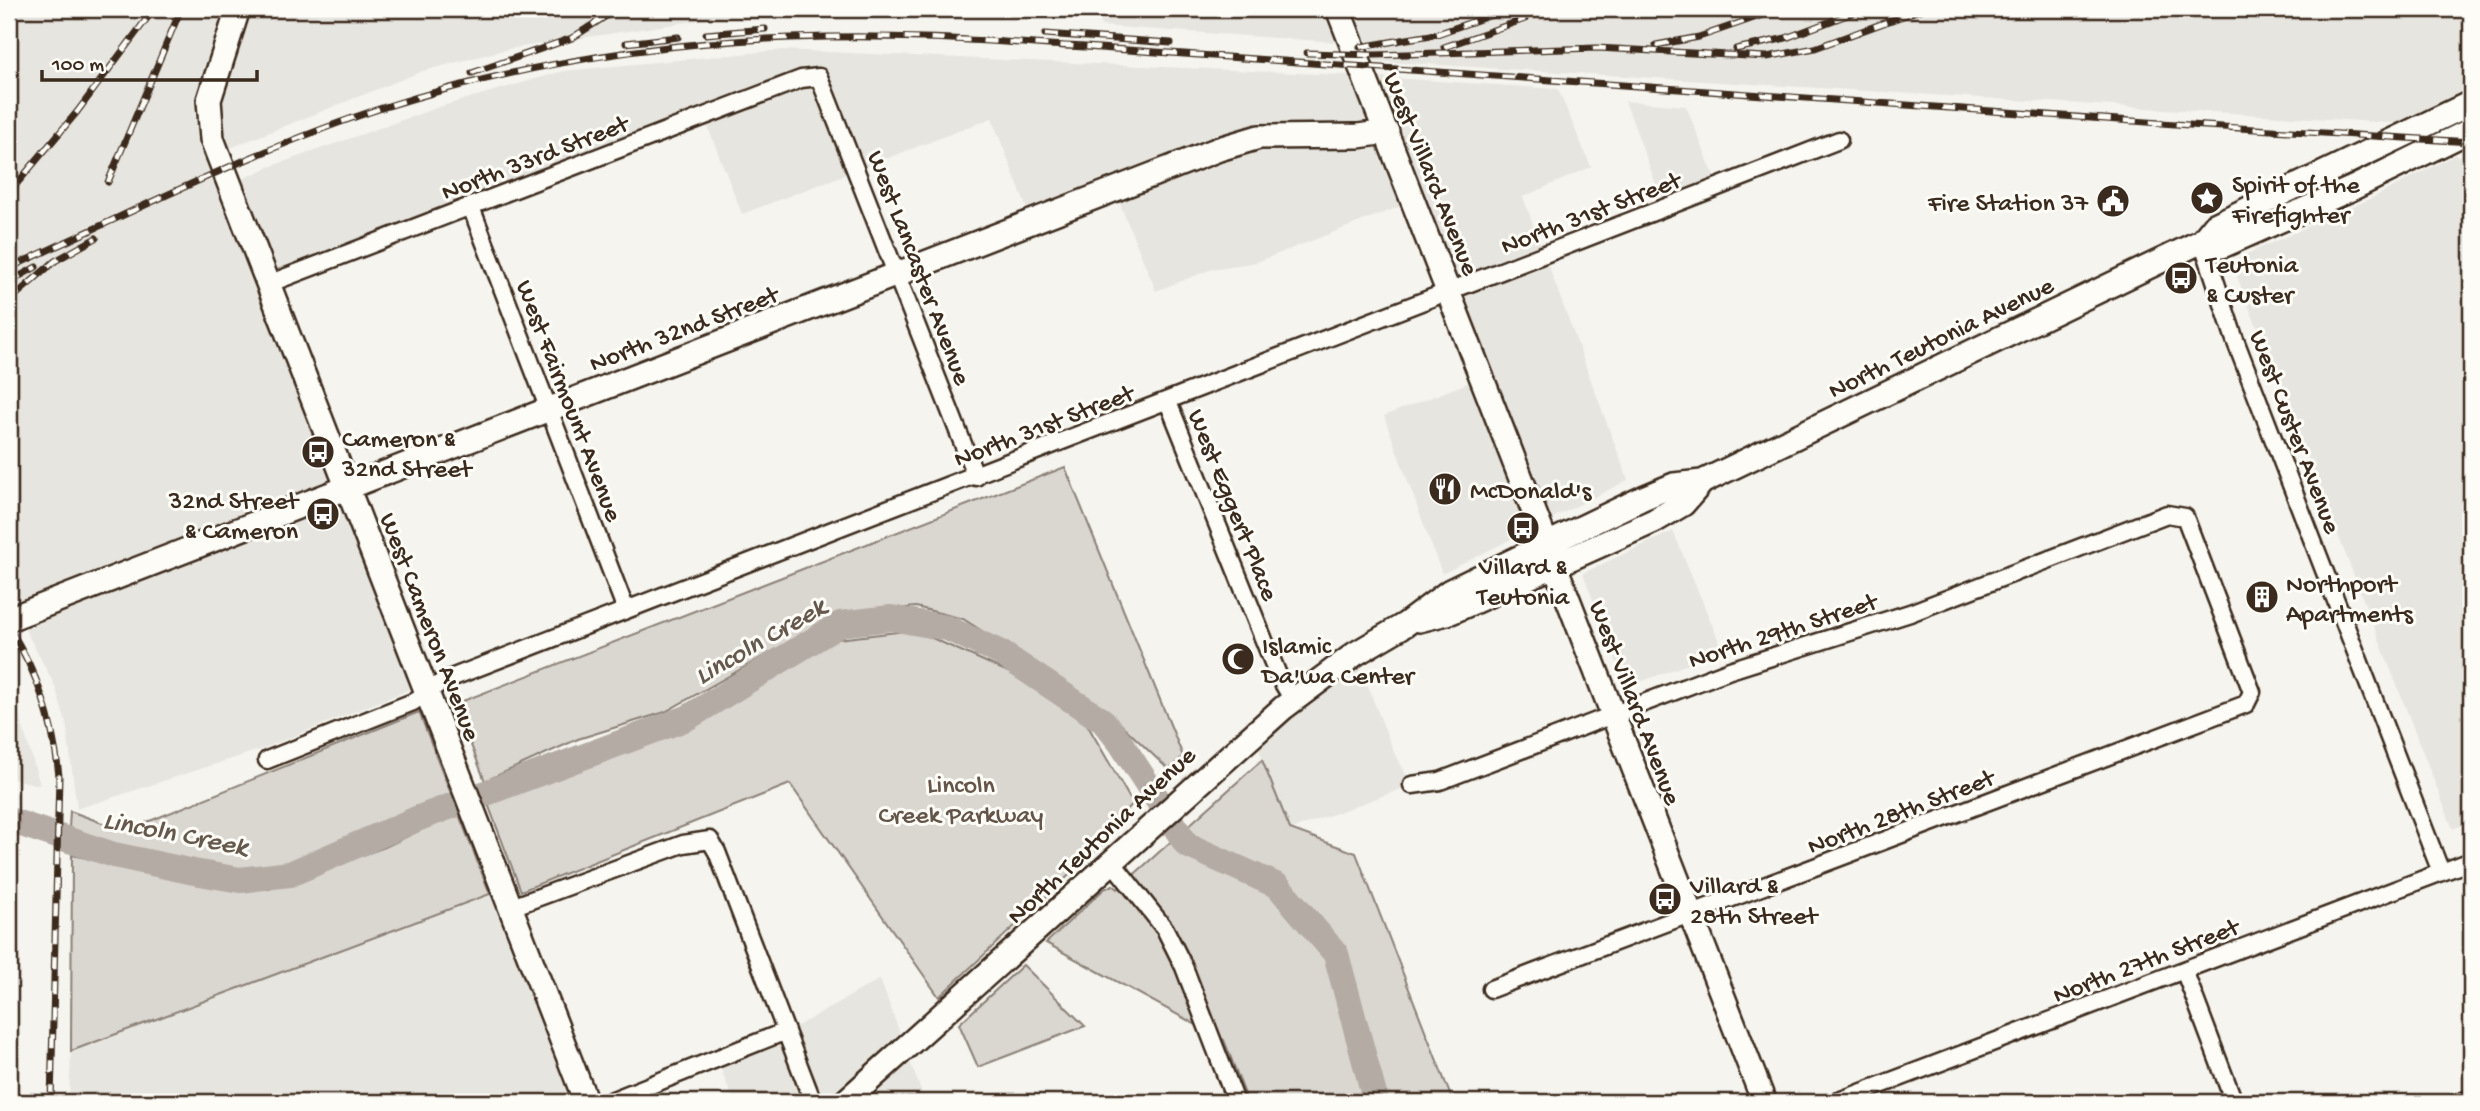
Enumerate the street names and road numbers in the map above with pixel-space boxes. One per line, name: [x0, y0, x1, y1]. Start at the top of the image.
street label: West Villard Avenue: [1374, 68, 1484, 281]
street label: North 33rd Street: [438, 110, 636, 210]
street label: West Lancaster Avenue: [858, 147, 976, 391]
street label: North 31st Street: [1497, 166, 1688, 264]
street label: North Teutonia Avenue: [1824, 272, 2060, 408]
street label: West Fairmount Avenue: [506, 277, 627, 527]
street label: North 32nd Street: [586, 280, 786, 381]
street label: West Custer Avenue: [2240, 327, 2346, 539]
street label: North 31st Street: [950, 379, 1141, 477]
street label: West Eggert Place: [1178, 405, 1284, 607]
street label: West Cameron Avenue: [370, 509, 486, 747]
street label: North 29th Street: [1685, 587, 1884, 678]
street label: West Villard Avenue: [1580, 597, 1686, 811]
street label: North Teutonia Avenue: [1002, 741, 1204, 933]
street label: North 28th Street: [1804, 763, 2002, 864]
street label: North 27th Street: [2049, 913, 2246, 1013]

